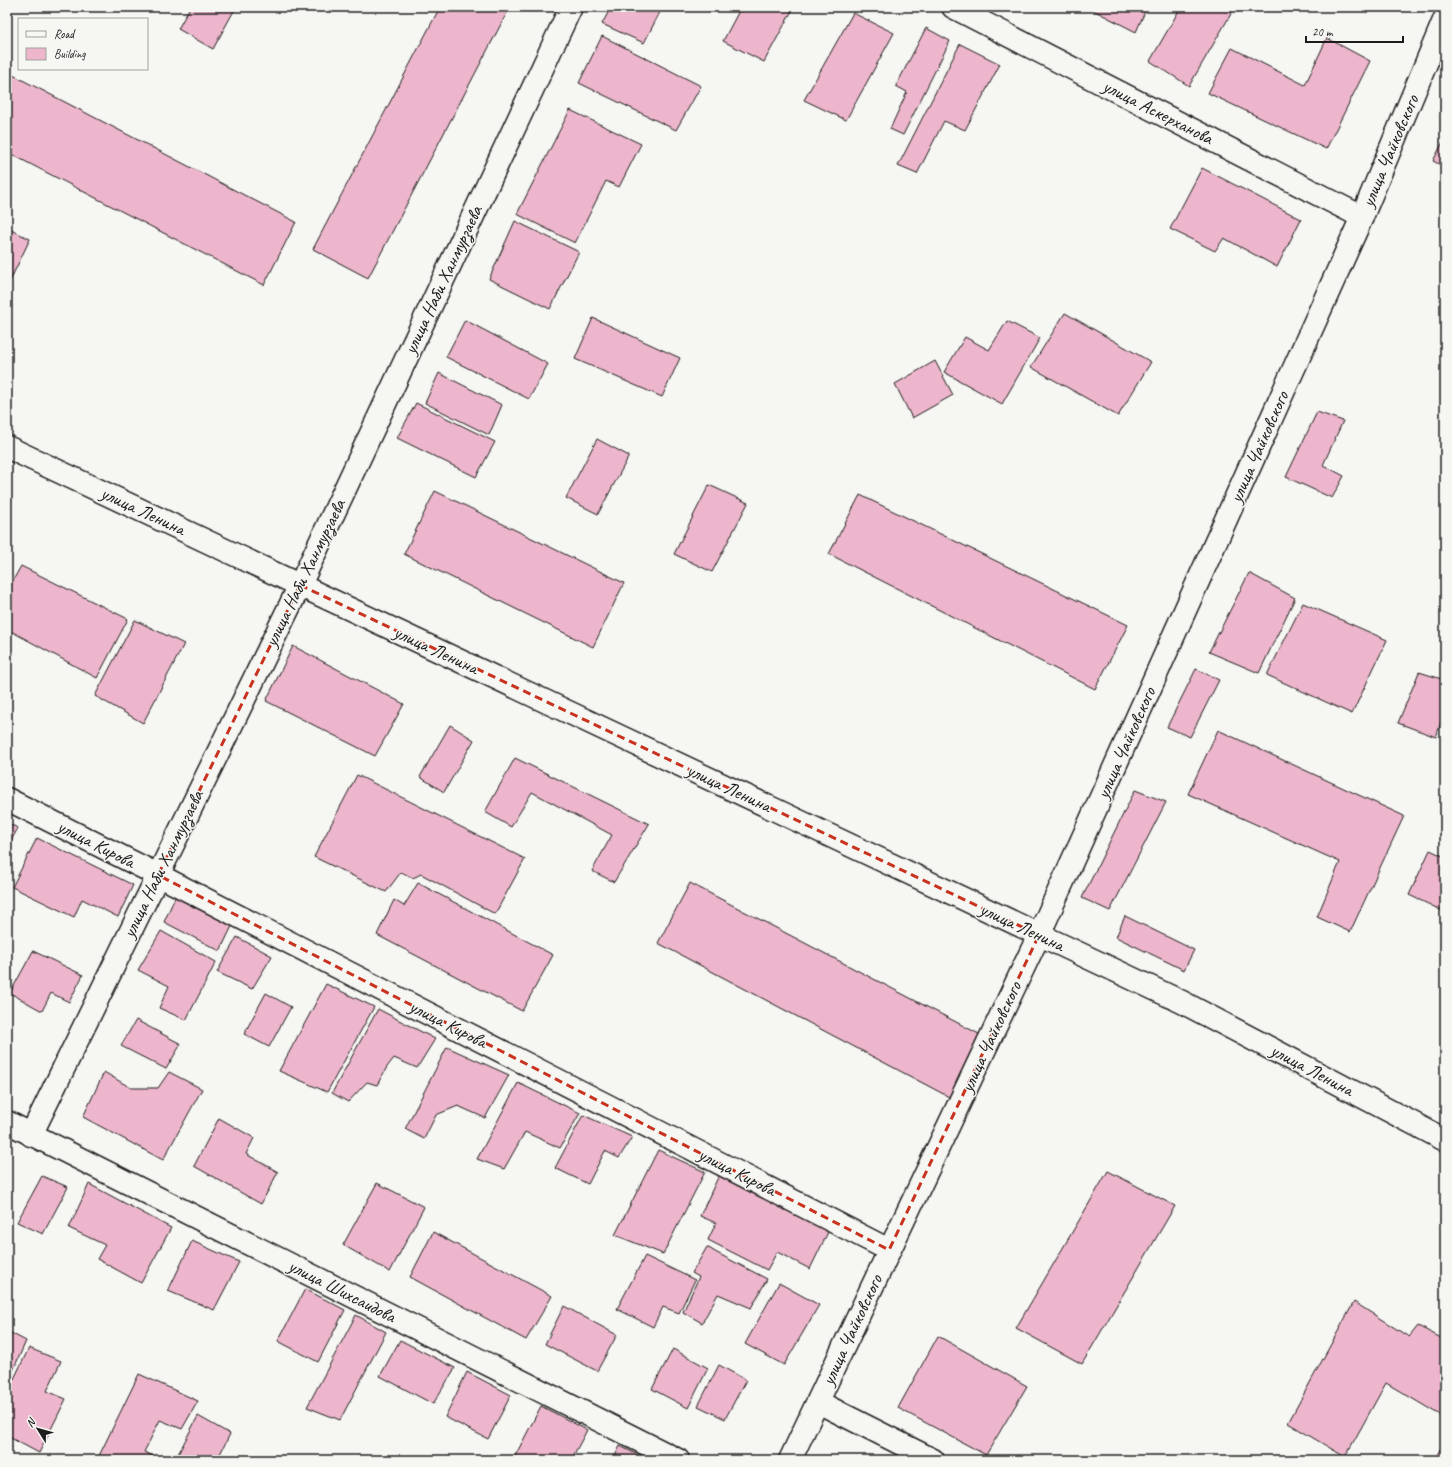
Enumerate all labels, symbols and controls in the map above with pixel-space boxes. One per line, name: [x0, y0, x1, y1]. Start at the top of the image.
legend: [18, 18, 148, 70]
scale bar: [1306, 18, 1403, 44]
text: 20 m: [1312, 24, 1334, 40]
text: Road: [54, 26, 76, 42]
text: Building: [54, 46, 86, 62]
street label: улица Аскерханова: [1098, 73, 1219, 151]
street label: улица Чайковского: [1355, 90, 1425, 212]
street label: улица Наби Ханмурзаева: [398, 200, 489, 359]
street label: улица Чайковского: [1223, 386, 1295, 507]
street label: улица Ленина: [96, 481, 191, 542]
street label: улица Наби Ханмурзаева: [258, 494, 352, 652]
street label: улица Ленина: [389, 620, 484, 681]
street label: улица Чайковского: [1090, 682, 1162, 803]
street label: улица Ленина: [682, 758, 777, 819]
street label: улица Наби Ханмурзаева: [116, 785, 210, 943]
street label: улица Кирова: [52, 814, 141, 875]
street label: улица Ленина: [975, 897, 1070, 958]
street label: улица Чайковского: [954, 977, 1028, 1097]
street label: улица Кирова: [404, 994, 493, 1055]
street label: улица Ленина: [1266, 1038, 1359, 1103]
street label: улица Кирова: [693, 1142, 782, 1203]
street label: улица Шихсаидова: [283, 1253, 401, 1329]
street label: улица Чайковского: [815, 1270, 889, 1390]
north arrow: [18, 1409, 58, 1449]
text: N: [22, 1414, 39, 1430]

